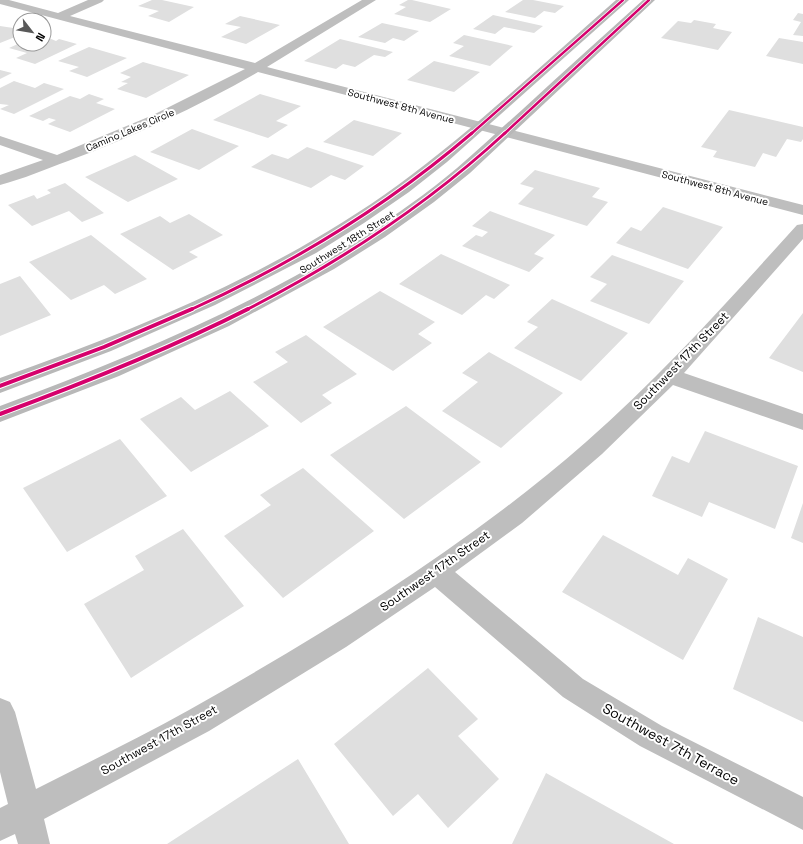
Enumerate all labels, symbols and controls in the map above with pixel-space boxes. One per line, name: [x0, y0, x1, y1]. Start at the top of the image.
north arrow: [12, 12, 52, 52]
text: N: [33, 30, 48, 44]
street label: Southwest 8th Avenue: [346, 85, 456, 127]
street label: Camino Lakes Circle: [84, 105, 176, 155]
street label: Southwest 8th Avenue: [660, 167, 770, 209]
street label: Southwest 18th Street: [297, 207, 397, 277]
street label: Southwest 17th Street: [630, 308, 732, 414]
street label: Southwest 17th Street: [377, 527, 493, 615]
street label: Southwest 7th Terrace: [600, 699, 742, 789]
street label: Southwest 17th Street: [98, 701, 220, 779]

